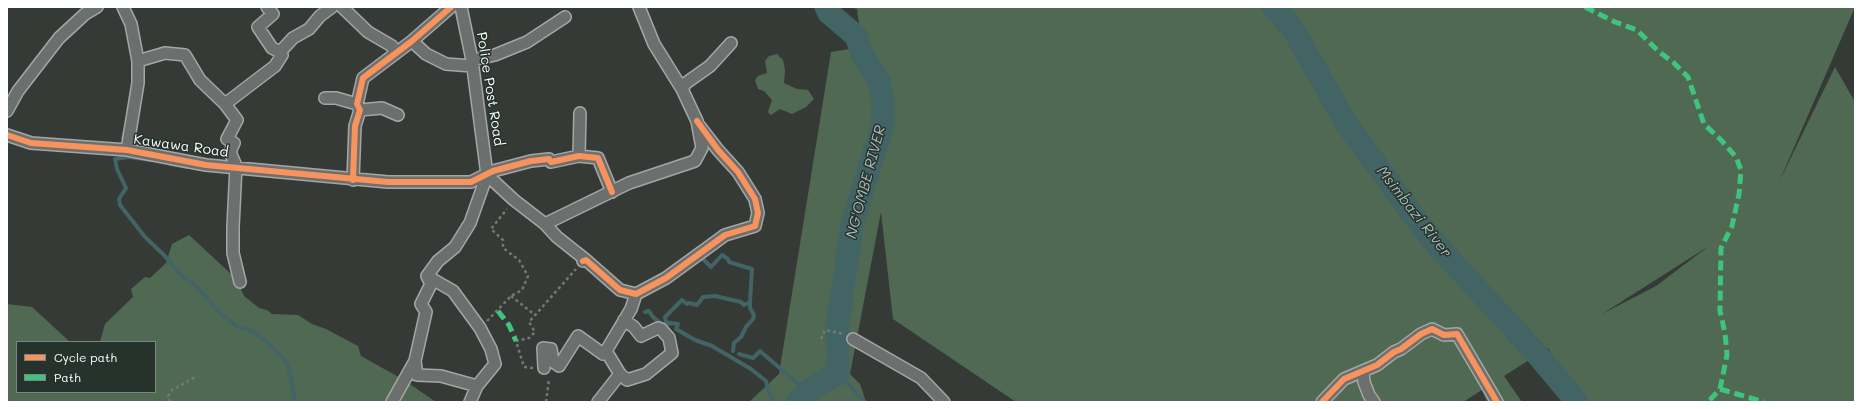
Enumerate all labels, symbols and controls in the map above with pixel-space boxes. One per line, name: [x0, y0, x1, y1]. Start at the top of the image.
street label: Police Post Road: [473, 31, 507, 147]
water label: NG'OMBE RIVER: [842, 123, 890, 241]
street label: Kawawa Road: [132, 131, 230, 161]
water label: Msimbazi River: [1373, 163, 1455, 261]
legend: [16, 341, 156, 393]
text: Cycle path: [54, 349, 117, 365]
text: Path: [54, 369, 81, 385]

